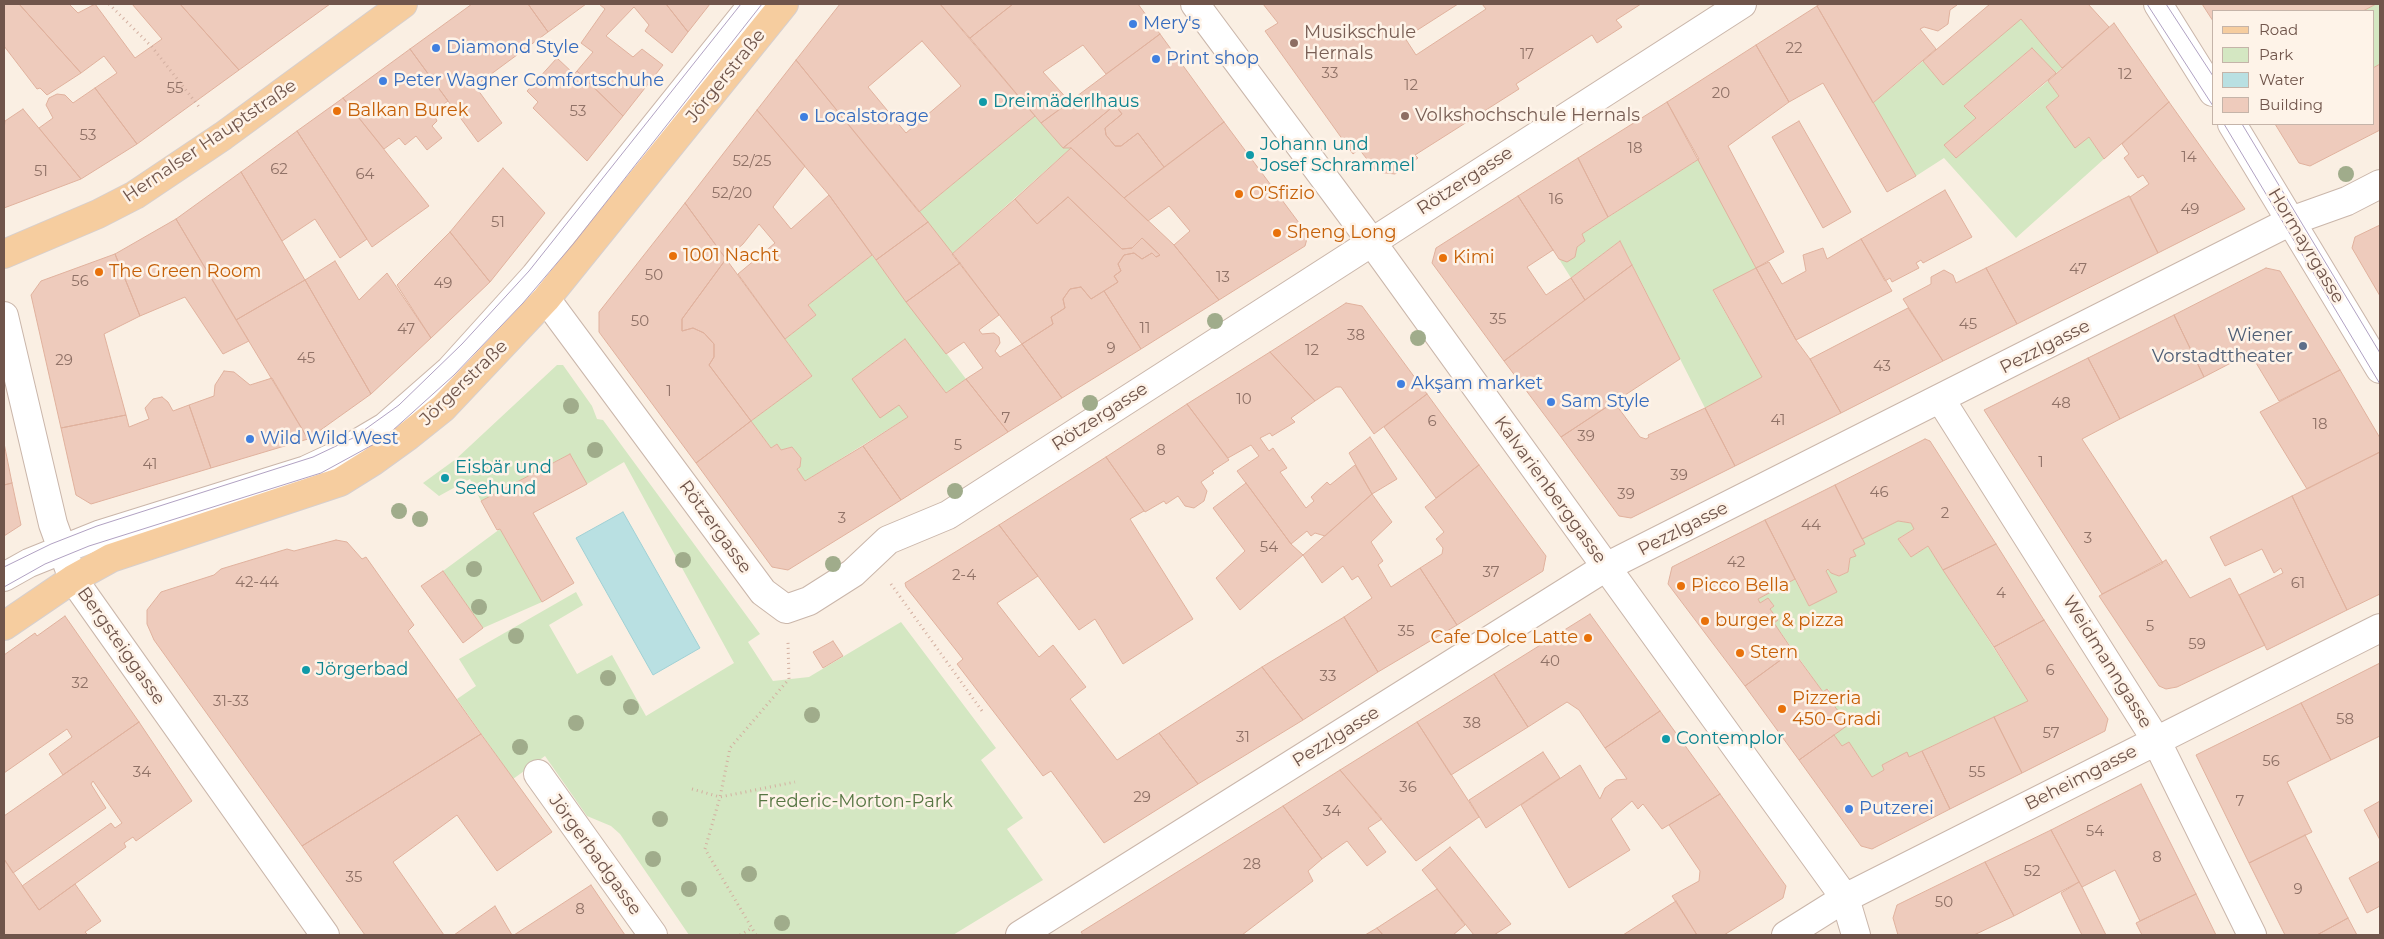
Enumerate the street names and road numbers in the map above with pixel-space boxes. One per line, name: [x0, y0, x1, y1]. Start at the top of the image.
street label: Jörgerstraße: [682, 25, 770, 127]
street label: Hernalser Hauptstraße: [119, 75, 301, 207]
street label: Rötzergasse: [1413, 142, 1517, 220]
street label: Hormayrgasse: [2263, 185, 2349, 307]
street label: Pezzlgasse: [1996, 315, 2094, 379]
street label: Jörgerstraße: [416, 336, 512, 430]
street label: Rötzergasse: [1048, 378, 1152, 456]
street label: Kalvarienberggasse: [1489, 412, 1611, 568]
street label: Rötzergasse: [674, 476, 756, 578]
street label: Pezzlgasse: [1634, 497, 1732, 561]
street label: Bergsteiggasse: [72, 583, 170, 709]
street label: Weidmanngasse: [2057, 592, 2157, 732]
street label: Pezzlgasse: [1289, 702, 1383, 772]
street label: Beheimgasse: [2021, 740, 2141, 816]
street label: Jörgerbadgasse: [544, 790, 646, 920]

